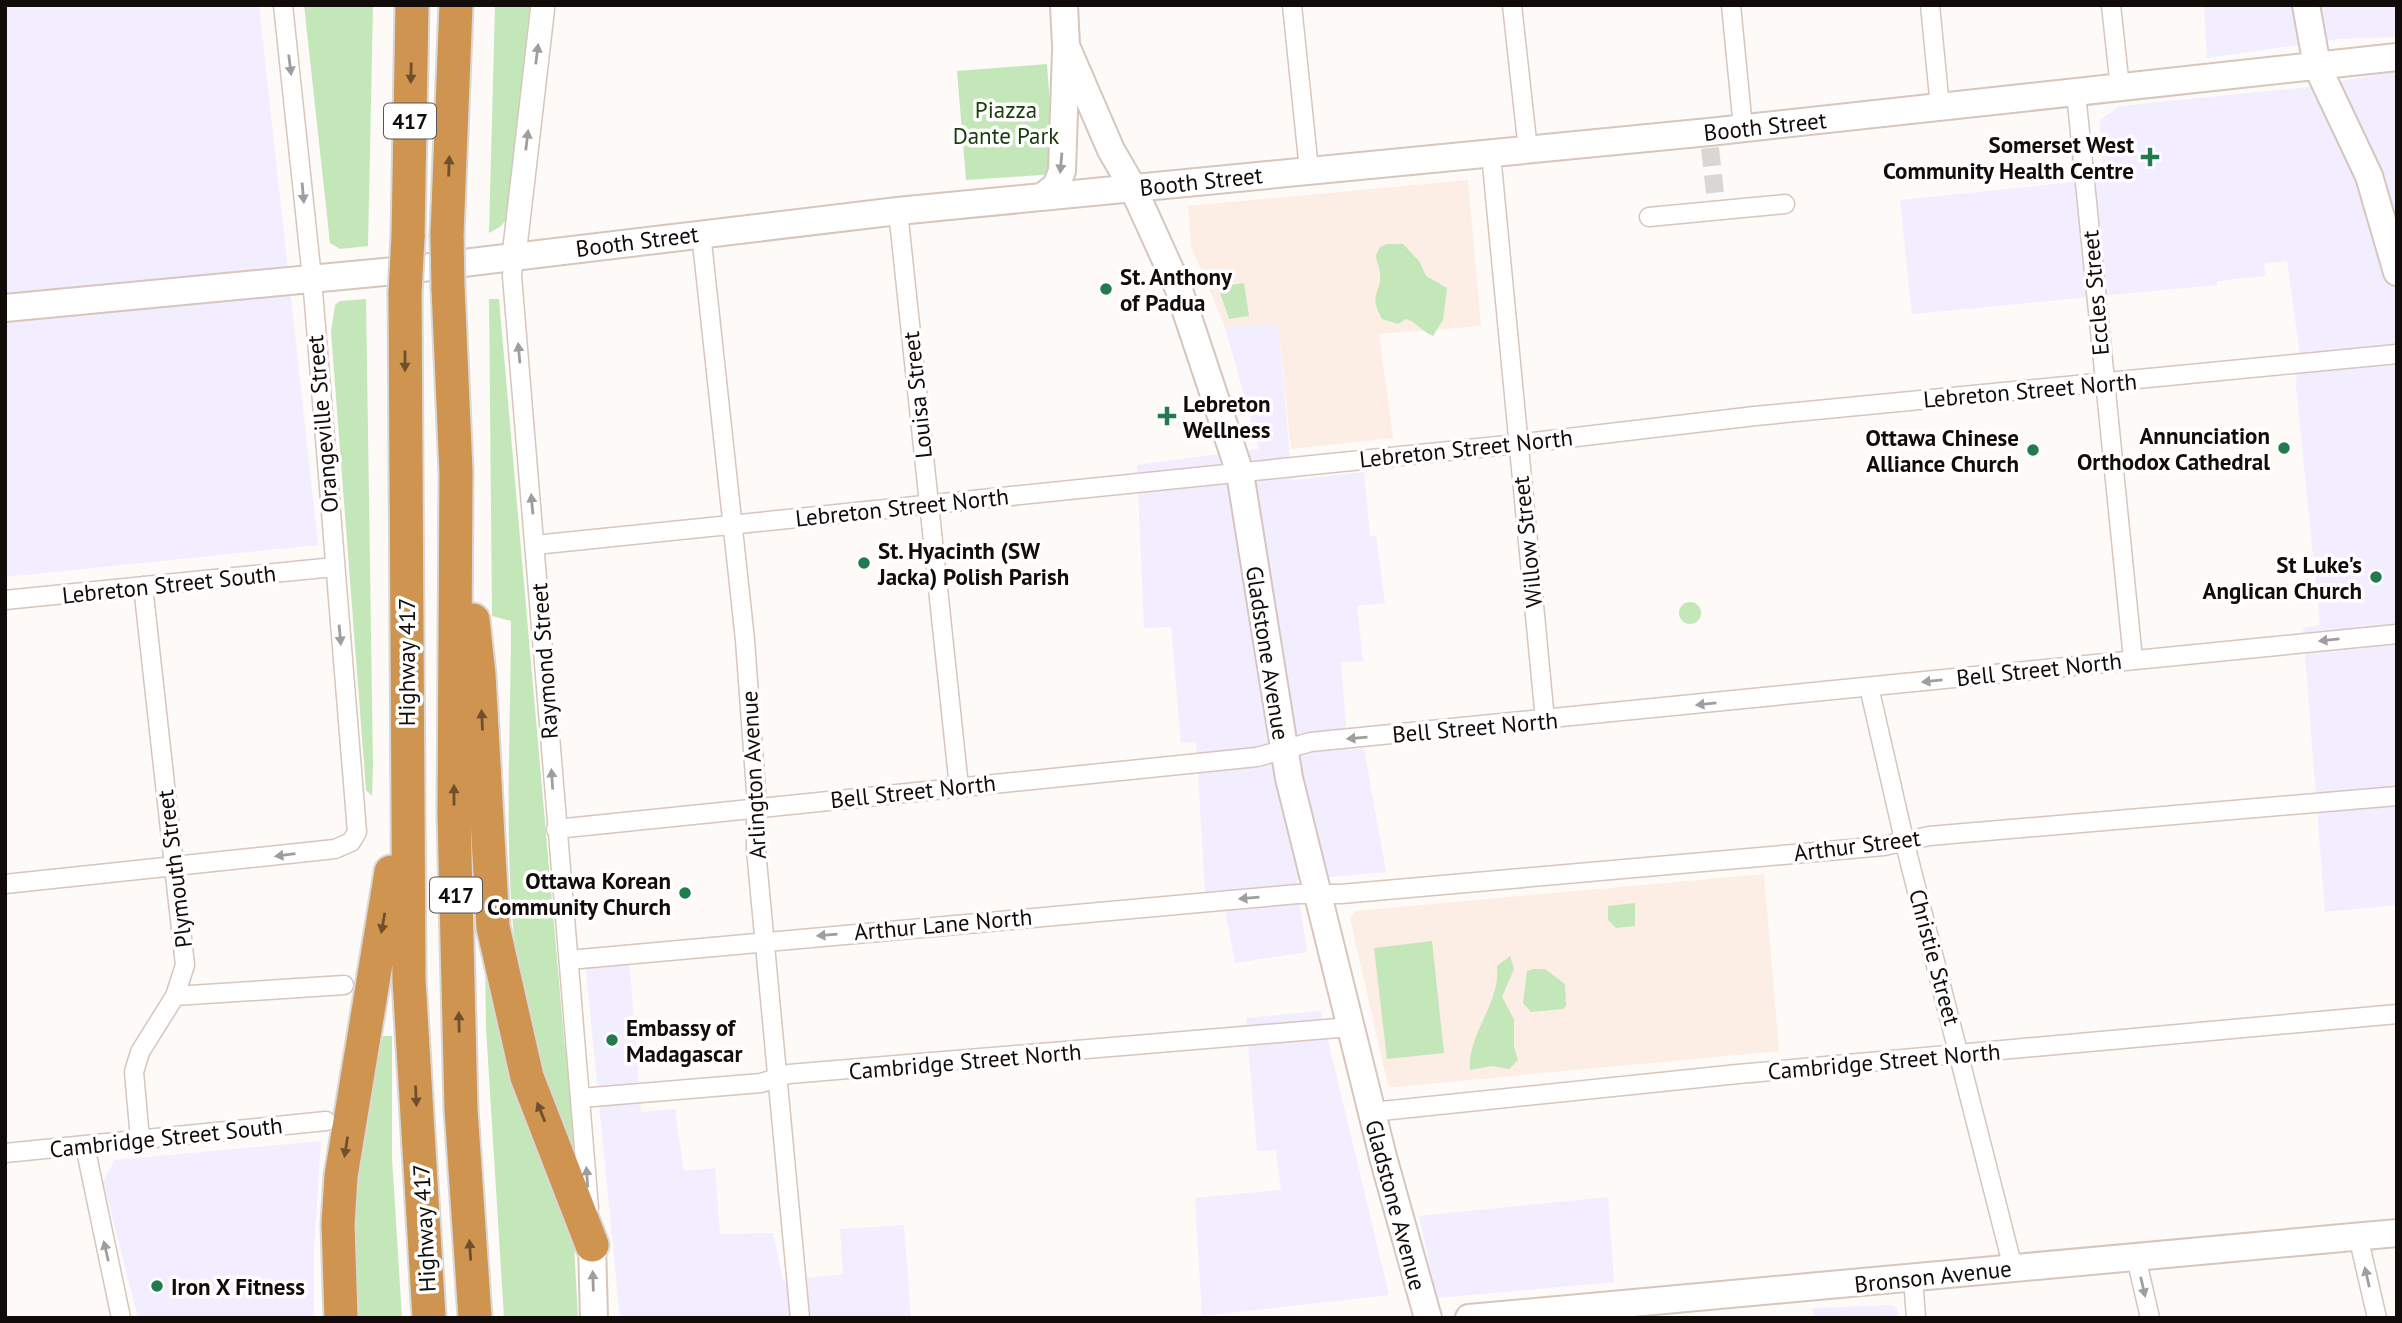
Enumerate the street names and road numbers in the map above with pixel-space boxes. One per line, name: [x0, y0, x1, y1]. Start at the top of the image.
road number: 417: [384, 104, 436, 138]
street label: Booth Street: [1702, 105, 1828, 147]
street label: Booth Street: [1138, 160, 1264, 202]
street label: Booth Street: [574, 219, 700, 263]
street label: Eccles Street: [2075, 229, 2115, 357]
street label: Louisa Street: [896, 330, 938, 460]
street label: Orangeville Street: [300, 334, 344, 514]
street label: Lebreton Street North: [1922, 366, 2138, 414]
street label: Lebreton Street North: [1358, 422, 1574, 474]
street label: Willow Street: [1506, 475, 1548, 609]
street label: Lebreton Street North: [794, 481, 1010, 533]
street label: Lebreton Street South: [61, 558, 277, 610]
street label: Gladstone Avenue: [1240, 564, 1296, 742]
street label: Raymond Street: [524, 582, 564, 740]
street label: Highway 417: [392, 598, 421, 726]
street label: Bell Street North: [1955, 646, 2123, 692]
street label: Arlington Avenue: [734, 690, 772, 860]
street label: Bell Street North: [1391, 705, 1559, 749]
street label: Bell Street North: [829, 768, 997, 814]
street label: Plymouth Street: [150, 788, 198, 950]
street label: Arthur Street: [1792, 823, 1922, 867]
road number: 417: [430, 878, 482, 912]
street label: Christie Street: [1903, 886, 1967, 1029]
street label: Arthur Lane North: [853, 902, 1033, 946]
street label: Cambridge Street North: [848, 1036, 1082, 1086]
street label: Cambridge Street North: [1767, 1036, 2001, 1086]
street label: Cambridge Street South: [48, 1110, 284, 1164]
street label: Gladstone Avenue: [1359, 1116, 1433, 1294]
street label: Highway 417: [406, 1163, 442, 1293]
street label: Bronson Avenue: [1853, 1253, 2013, 1299]

